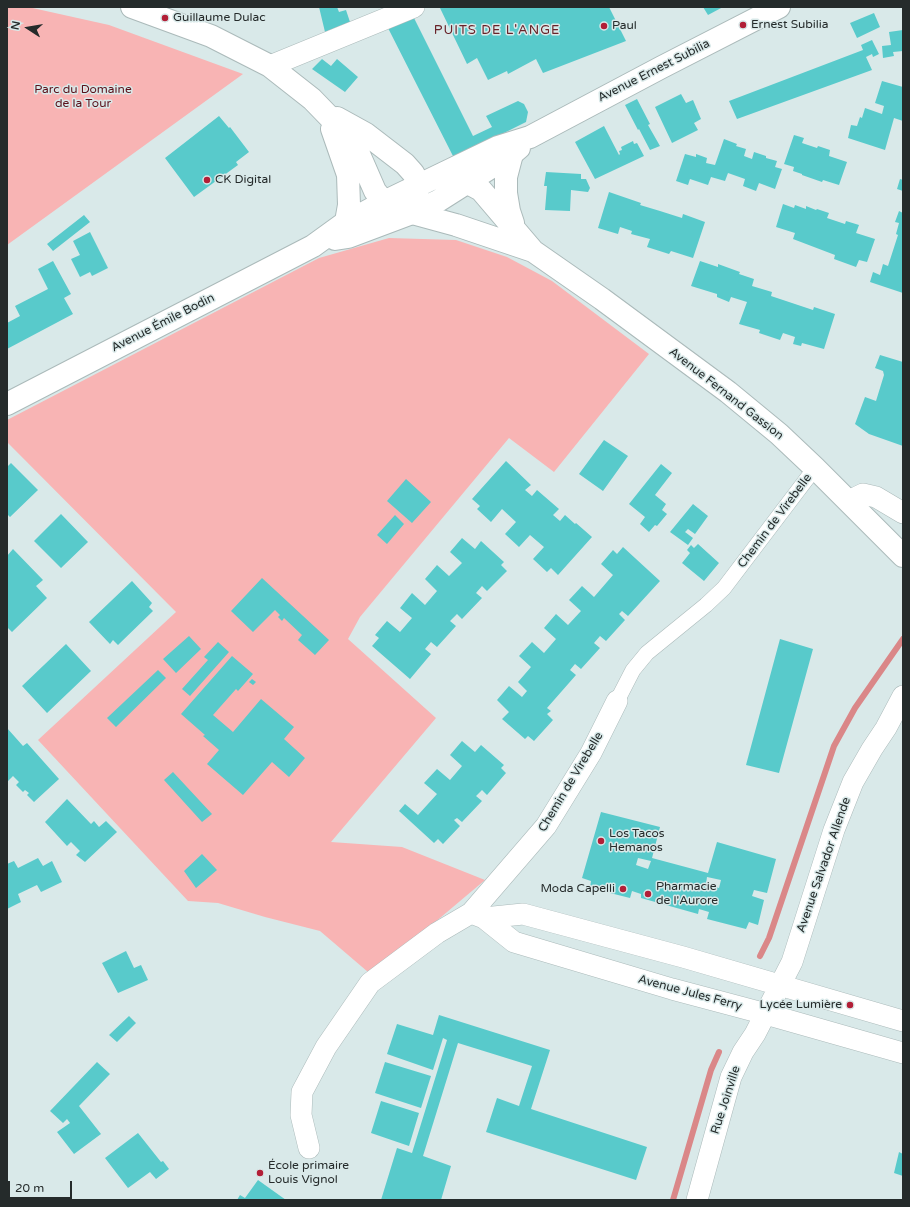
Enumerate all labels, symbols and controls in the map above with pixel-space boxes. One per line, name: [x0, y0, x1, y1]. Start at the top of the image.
north arrow: [8, 8, 48, 48]
place label: Guillaume Dulac: [173, 11, 266, 25]
marker: Guillaume Dulac: [160, 13, 170, 23]
place label: Ernest Subilia: [751, 18, 829, 32]
place label: Paul: [612, 19, 637, 33]
text: N: [8, 20, 23, 31]
marker: Ernest Subilia: [738, 20, 748, 30]
marker: Paul: [599, 21, 609, 31]
district label: PUITS DE L'ANGE: [434, 23, 560, 39]
street label: Avenue Ernest Subilia: [596, 37, 712, 105]
park label: Parc du Domaine de la Tour: [34, 83, 132, 111]
place label: CK Digital: [215, 173, 271, 187]
marker: CK Digital: [202, 175, 212, 185]
street label: Avenue Émile Bodin: [109, 291, 217, 355]
street label: Avenue Fernand Gassion: [666, 345, 786, 443]
street label: Chemin de Virebelle: [735, 471, 815, 571]
street label: Chemin de Virebelle: [535, 729, 607, 835]
street label: Avenue Salvador Allende: [794, 795, 854, 935]
place label: Los Tacos Hemanos: [609, 827, 665, 855]
marker: Los Tacos Hemanos: [596, 836, 606, 846]
place label: Pharmacie de l'Aurore: [656, 880, 718, 908]
place label: Moda Capelli: [540, 882, 615, 896]
marker: Moda Capelli: [618, 884, 628, 894]
marker: Pharmacie de l'Aurore: [643, 889, 653, 899]
street label: Avenue Jules Ferry: [637, 972, 743, 1014]
place label: Lycée Lumière: [759, 998, 842, 1012]
marker: Lycée Lumière: [845, 1000, 855, 1010]
street label: Rue Joinville: [708, 1064, 744, 1136]
place label: École primaire Louis Vignol: [268, 1159, 349, 1187]
marker: École primaire Louis Vignol: [255, 1168, 265, 1178]
scale bar: [10, 1173, 74, 1199]
text: 20 m: [15, 1181, 44, 1195]

